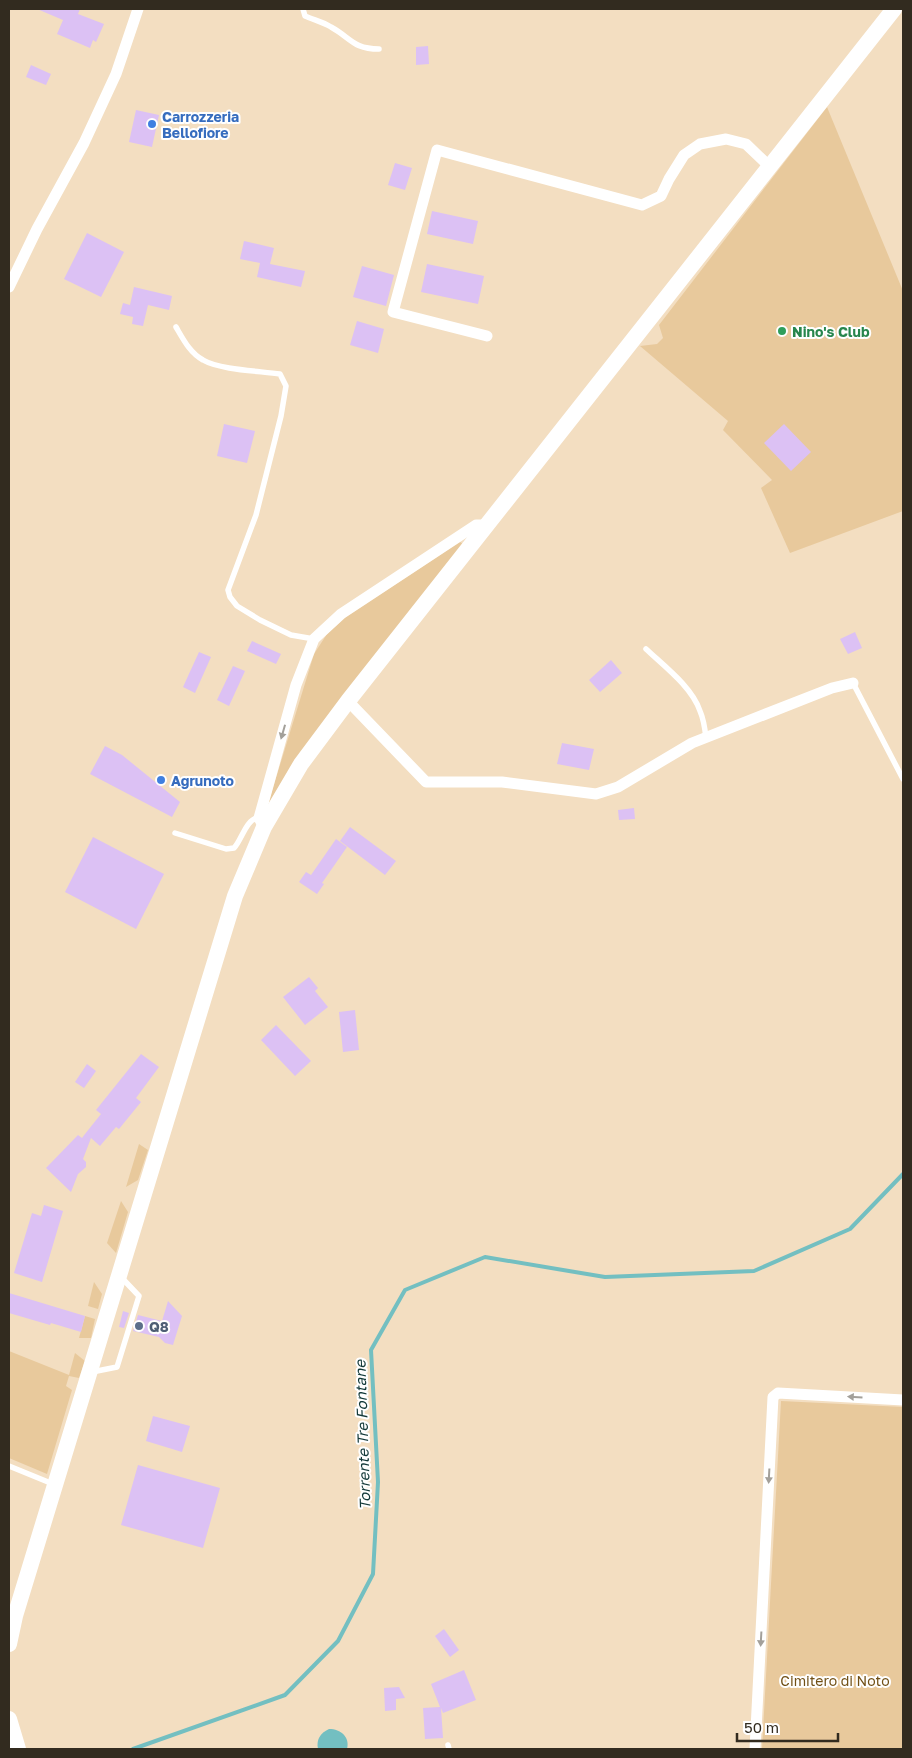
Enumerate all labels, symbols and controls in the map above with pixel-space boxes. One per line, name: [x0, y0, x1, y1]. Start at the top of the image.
place label: Carrozzeria Bellofiore: [162, 108, 239, 141]
marker: Carrozzeria Bellofiore: [146, 118, 158, 130]
place label: Nino's Club: [792, 323, 870, 340]
marker: Nino's Club: [776, 325, 788, 337]
one-way arrow: [279, 725, 287, 740]
place label: Agrunoto: [171, 772, 234, 789]
marker: Agrunoto: [155, 774, 167, 786]
place label: Q8: [149, 1318, 169, 1335]
marker: Q8: [133, 1320, 145, 1332]
water label: Torrente Tre Fontane: [350, 1358, 374, 1510]
one-way arrow: [846, 1393, 862, 1401]
one-way arrow: [764, 1469, 772, 1485]
one-way arrow: [756, 1631, 764, 1647]
park label: Cimitero di Noto: [780, 1672, 890, 1689]
scale bar: [737, 1710, 838, 1742]
text: 50 m: [744, 1718, 779, 1736]

